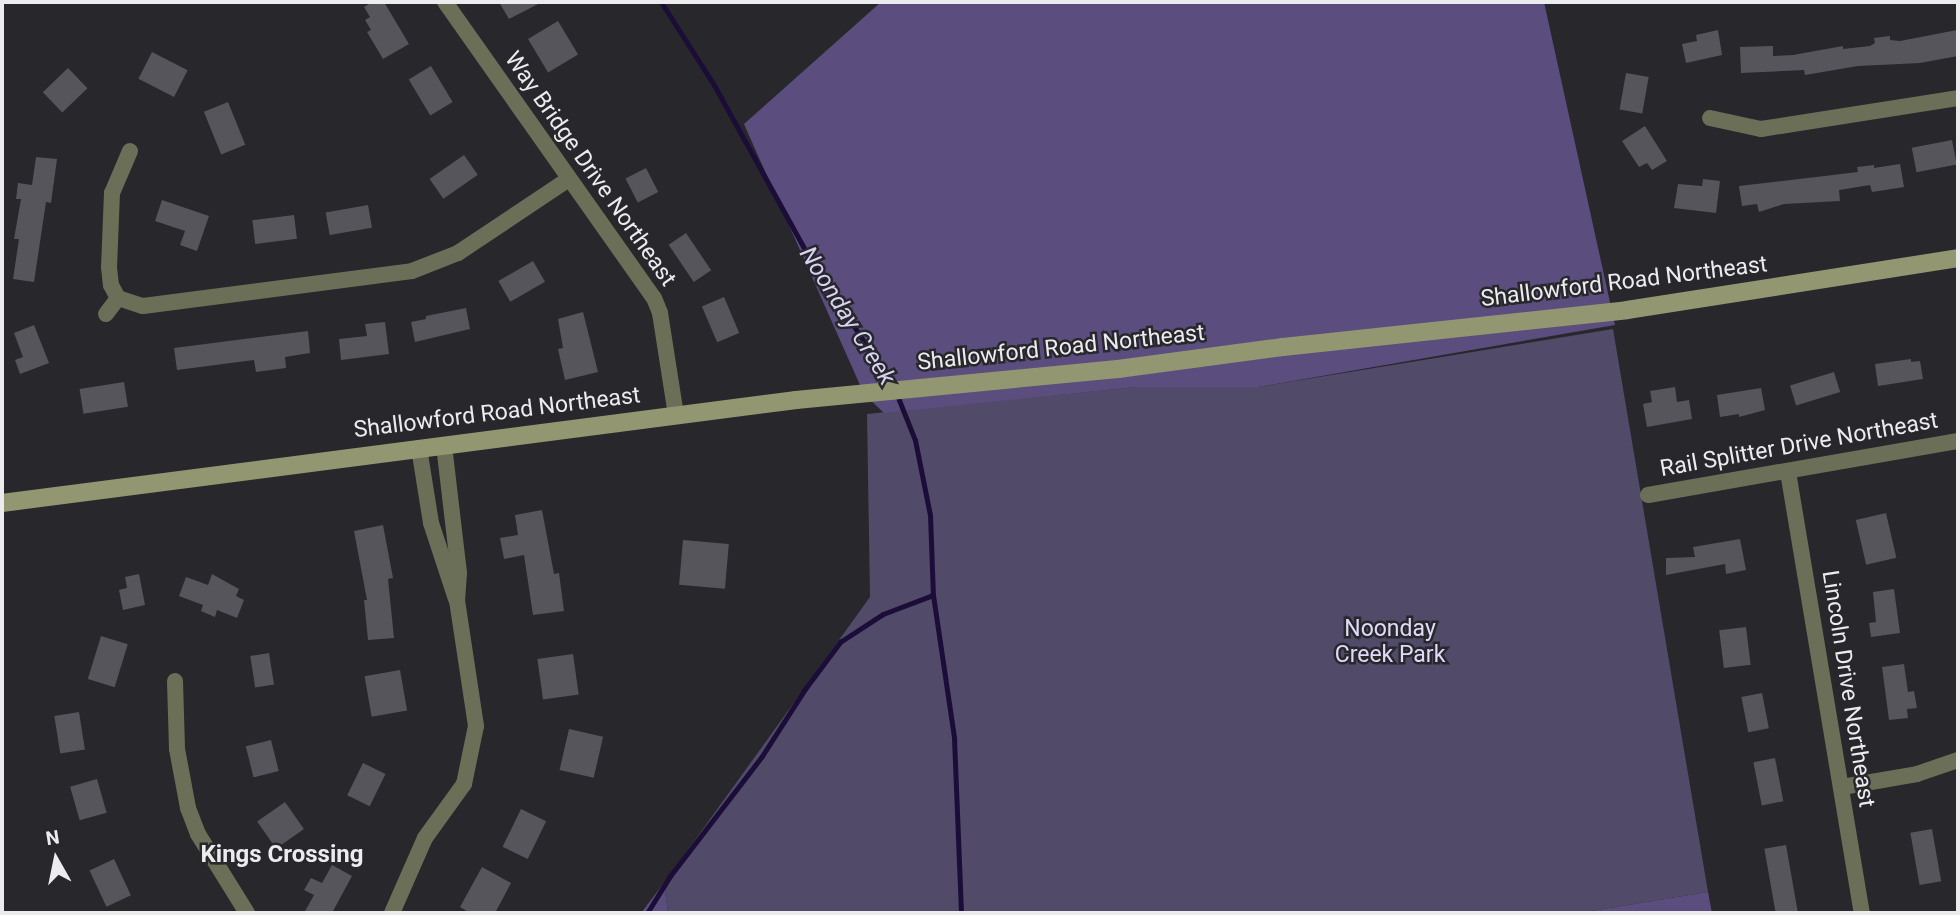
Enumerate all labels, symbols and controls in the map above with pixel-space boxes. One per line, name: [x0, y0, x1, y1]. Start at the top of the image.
street label: Way Bridge Drive Northeast: [498, 46, 682, 292]
water label: Noonday Creek: [793, 241, 901, 391]
street label: Shallowford Road Northeast: [1479, 251, 1769, 313]
street label: Shallowford Road Northeast: [916, 319, 1206, 377]
street label: Shallowford Road Northeast: [352, 382, 642, 444]
street label: Rail Splitter Drive Northeast: [1658, 407, 1940, 483]
street label: Lincoln Drive Northeast: [1816, 569, 1880, 809]
park label: Noonday Creek Park: [1335, 615, 1445, 669]
north arrow: [21, 824, 91, 894]
text: N: [44, 825, 61, 850]
district label: Kings Crossing: [201, 841, 363, 869]

